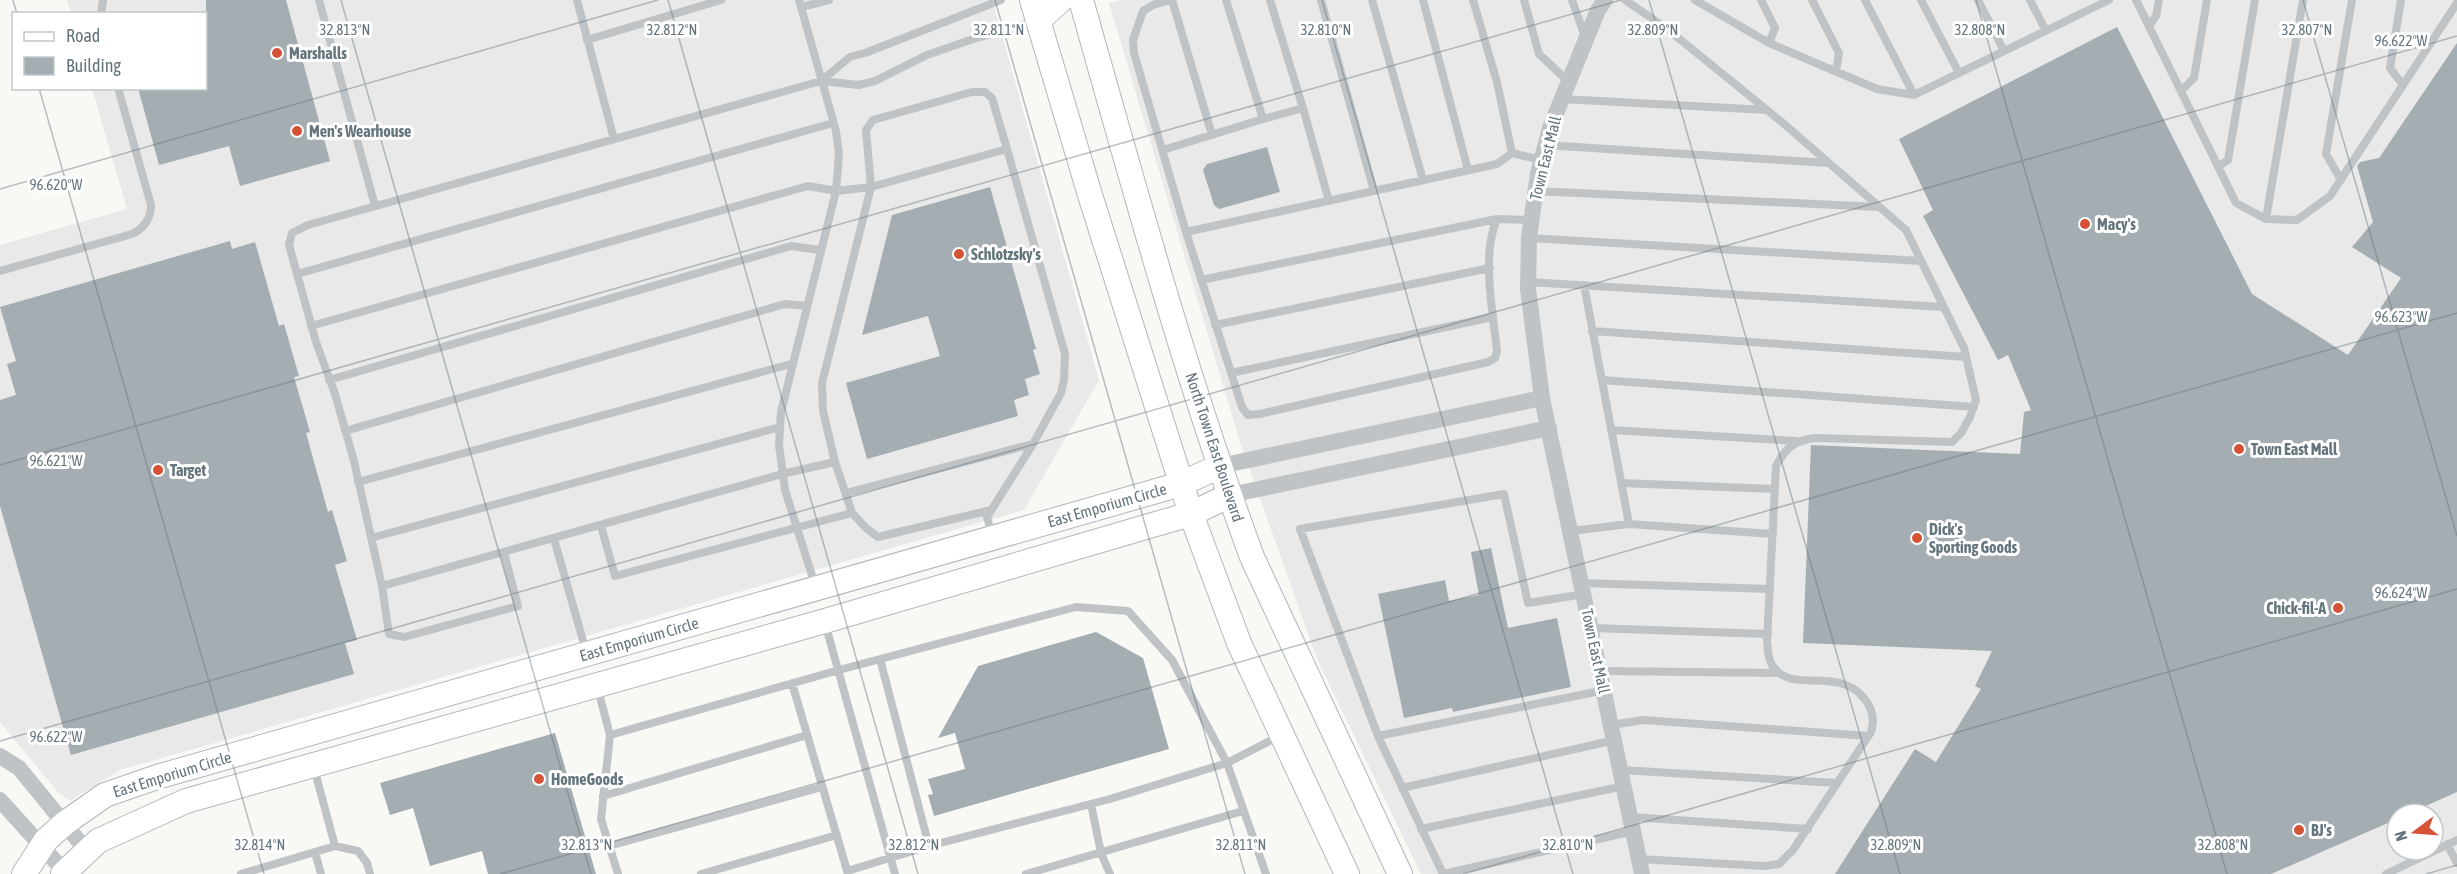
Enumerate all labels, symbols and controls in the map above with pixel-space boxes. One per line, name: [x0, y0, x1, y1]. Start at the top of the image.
legend: [12, 12, 207, 90]
text: 32.813°N: [320, 21, 370, 38]
text: 32.812°N: [647, 21, 697, 38]
text: 32.811°N: [974, 21, 1024, 38]
text: 32.810°N: [1301, 21, 1351, 38]
text: 32.809°N: [1628, 21, 1678, 38]
text: 32.808°N: [1955, 21, 2005, 38]
text: 32.807°N: [2282, 21, 2332, 38]
text: Road: [66, 25, 100, 46]
text: 96.622°W: [2375, 32, 2428, 49]
place label: Marshalls: [289, 44, 347, 62]
marker: Marshalls: [270, 46, 284, 60]
text: Building: [66, 55, 121, 76]
street label: Town East Mall: [1526, 113, 1564, 202]
place label: Men's Wearhouse: [309, 122, 411, 140]
marker: Men's Wearhouse: [290, 124, 304, 138]
text: 96.620°W: [30, 176, 83, 193]
place label: Macy's: [2097, 215, 2136, 233]
marker: Macy's: [2078, 217, 2092, 231]
place label: Schlotzsky's: [971, 245, 1041, 263]
marker: Schlotzsky's: [952, 247, 966, 261]
text: 96.623°W: [2375, 308, 2428, 325]
street label: North Town East Boulevard: [1182, 370, 1248, 524]
place label: Town East Mall: [2251, 440, 2338, 458]
marker: Town East Mall: [2232, 442, 2246, 456]
text: 96.621°W: [30, 452, 83, 469]
place label: Target: [170, 461, 206, 479]
marker: Target: [151, 463, 165, 477]
street label: East Emporium Circle: [1045, 479, 1169, 532]
place label: Dick's Sporting Goods: [1929, 520, 2018, 556]
marker: Dick's Sporting Goods: [1910, 531, 1924, 545]
text: 96.624°W: [2375, 584, 2428, 601]
place label: Chick-fil-A: [2266, 599, 2326, 617]
marker: Chick-fil-A: [2331, 601, 2345, 615]
street label: Town East Mall: [1578, 607, 1614, 696]
street label: East Emporium Circle: [577, 613, 701, 666]
text: 96.622°W: [30, 728, 83, 745]
street label: East Emporium Circle: [111, 747, 234, 802]
place label: HomeGoods: [551, 770, 624, 788]
marker: HomeGoods: [532, 772, 546, 786]
north arrow: [2385, 802, 2445, 862]
place label: BJ's: [2311, 821, 2332, 839]
marker: BJ's: [2292, 823, 2306, 837]
text: N: [2391, 829, 2411, 843]
text: 32.814°N: [235, 836, 285, 853]
text: 32.813°N: [562, 836, 612, 853]
text: 32.812°N: [889, 836, 939, 853]
text: 32.811°N: [1216, 836, 1266, 853]
text: 32.810°N: [1543, 836, 1593, 853]
text: 32.809°N: [1871, 836, 1921, 853]
text: 32.808°N: [2198, 836, 2248, 853]

